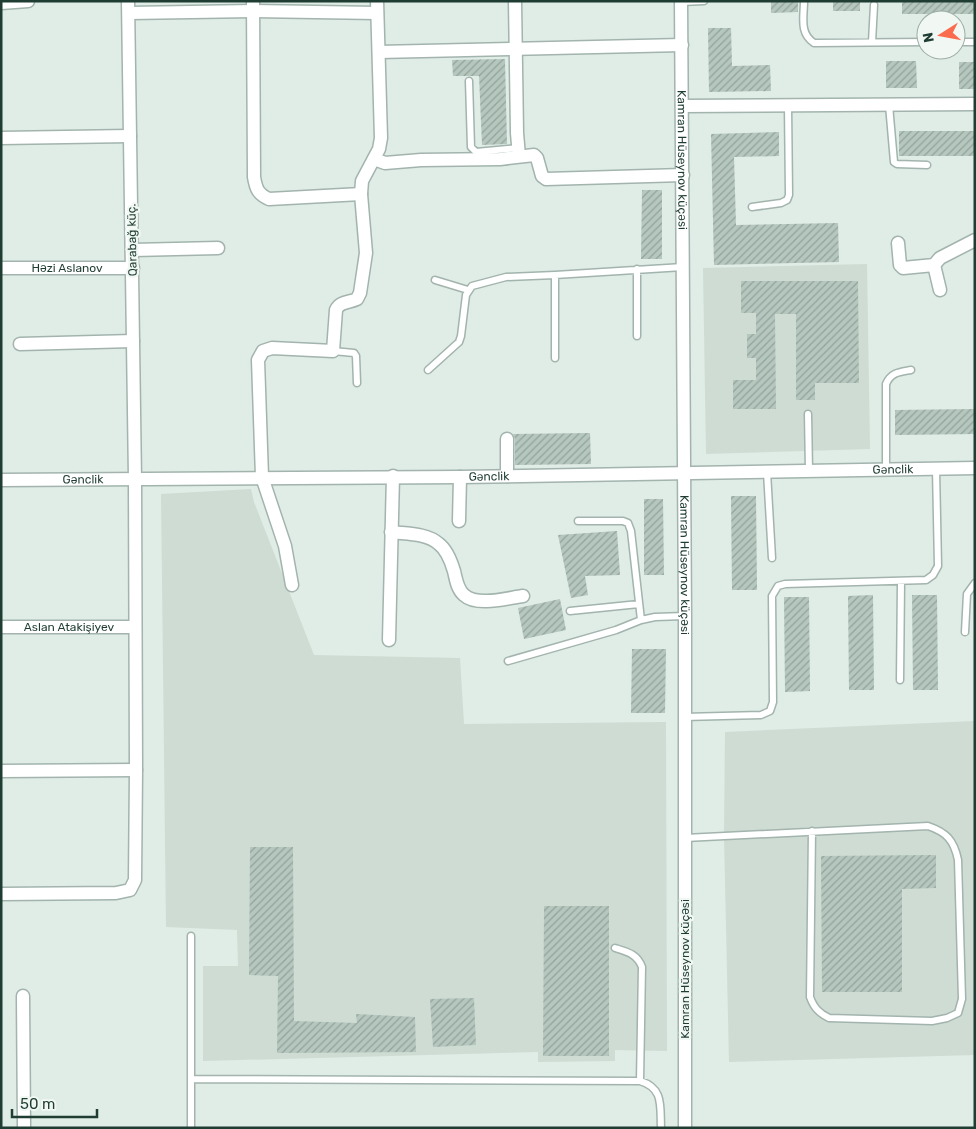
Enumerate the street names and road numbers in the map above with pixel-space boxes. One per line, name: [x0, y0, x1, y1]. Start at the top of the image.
street label: Kamran Hüseynov küçəsi: [675, 90, 689, 230]
street label: Qarabağ küç.: [124, 204, 140, 276]
street label: Həzi Aslanov: [31, 261, 103, 275]
street label: Gənclik: [872, 462, 914, 477]
street label: Gənclik: [468, 469, 510, 484]
street label: Gənclik: [63, 472, 104, 487]
street label: Kamran Hüseynov küçəsi: [677, 495, 692, 635]
street label: Aslan Atakişiyev: [24, 620, 115, 634]
street label: Kamran Hüseynov küçəsi: [678, 899, 692, 1039]

